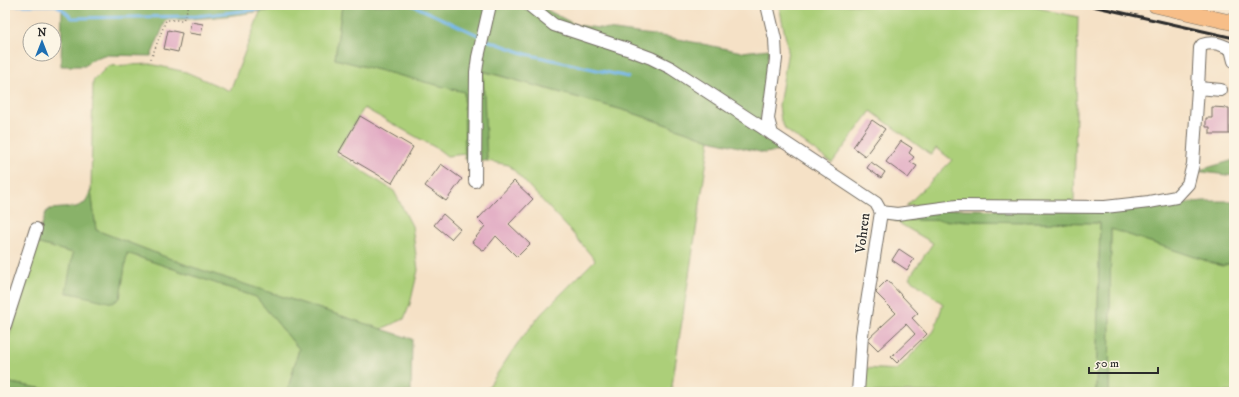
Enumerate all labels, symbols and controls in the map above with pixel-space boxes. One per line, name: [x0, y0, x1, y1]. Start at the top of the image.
north arrow: [22, 22, 62, 62]
text: N: [37, 26, 47, 40]
street label: Vohren: [851, 211, 874, 255]
scale bar: [1089, 349, 1158, 375]
text: 50 m: [1095, 356, 1119, 371]

